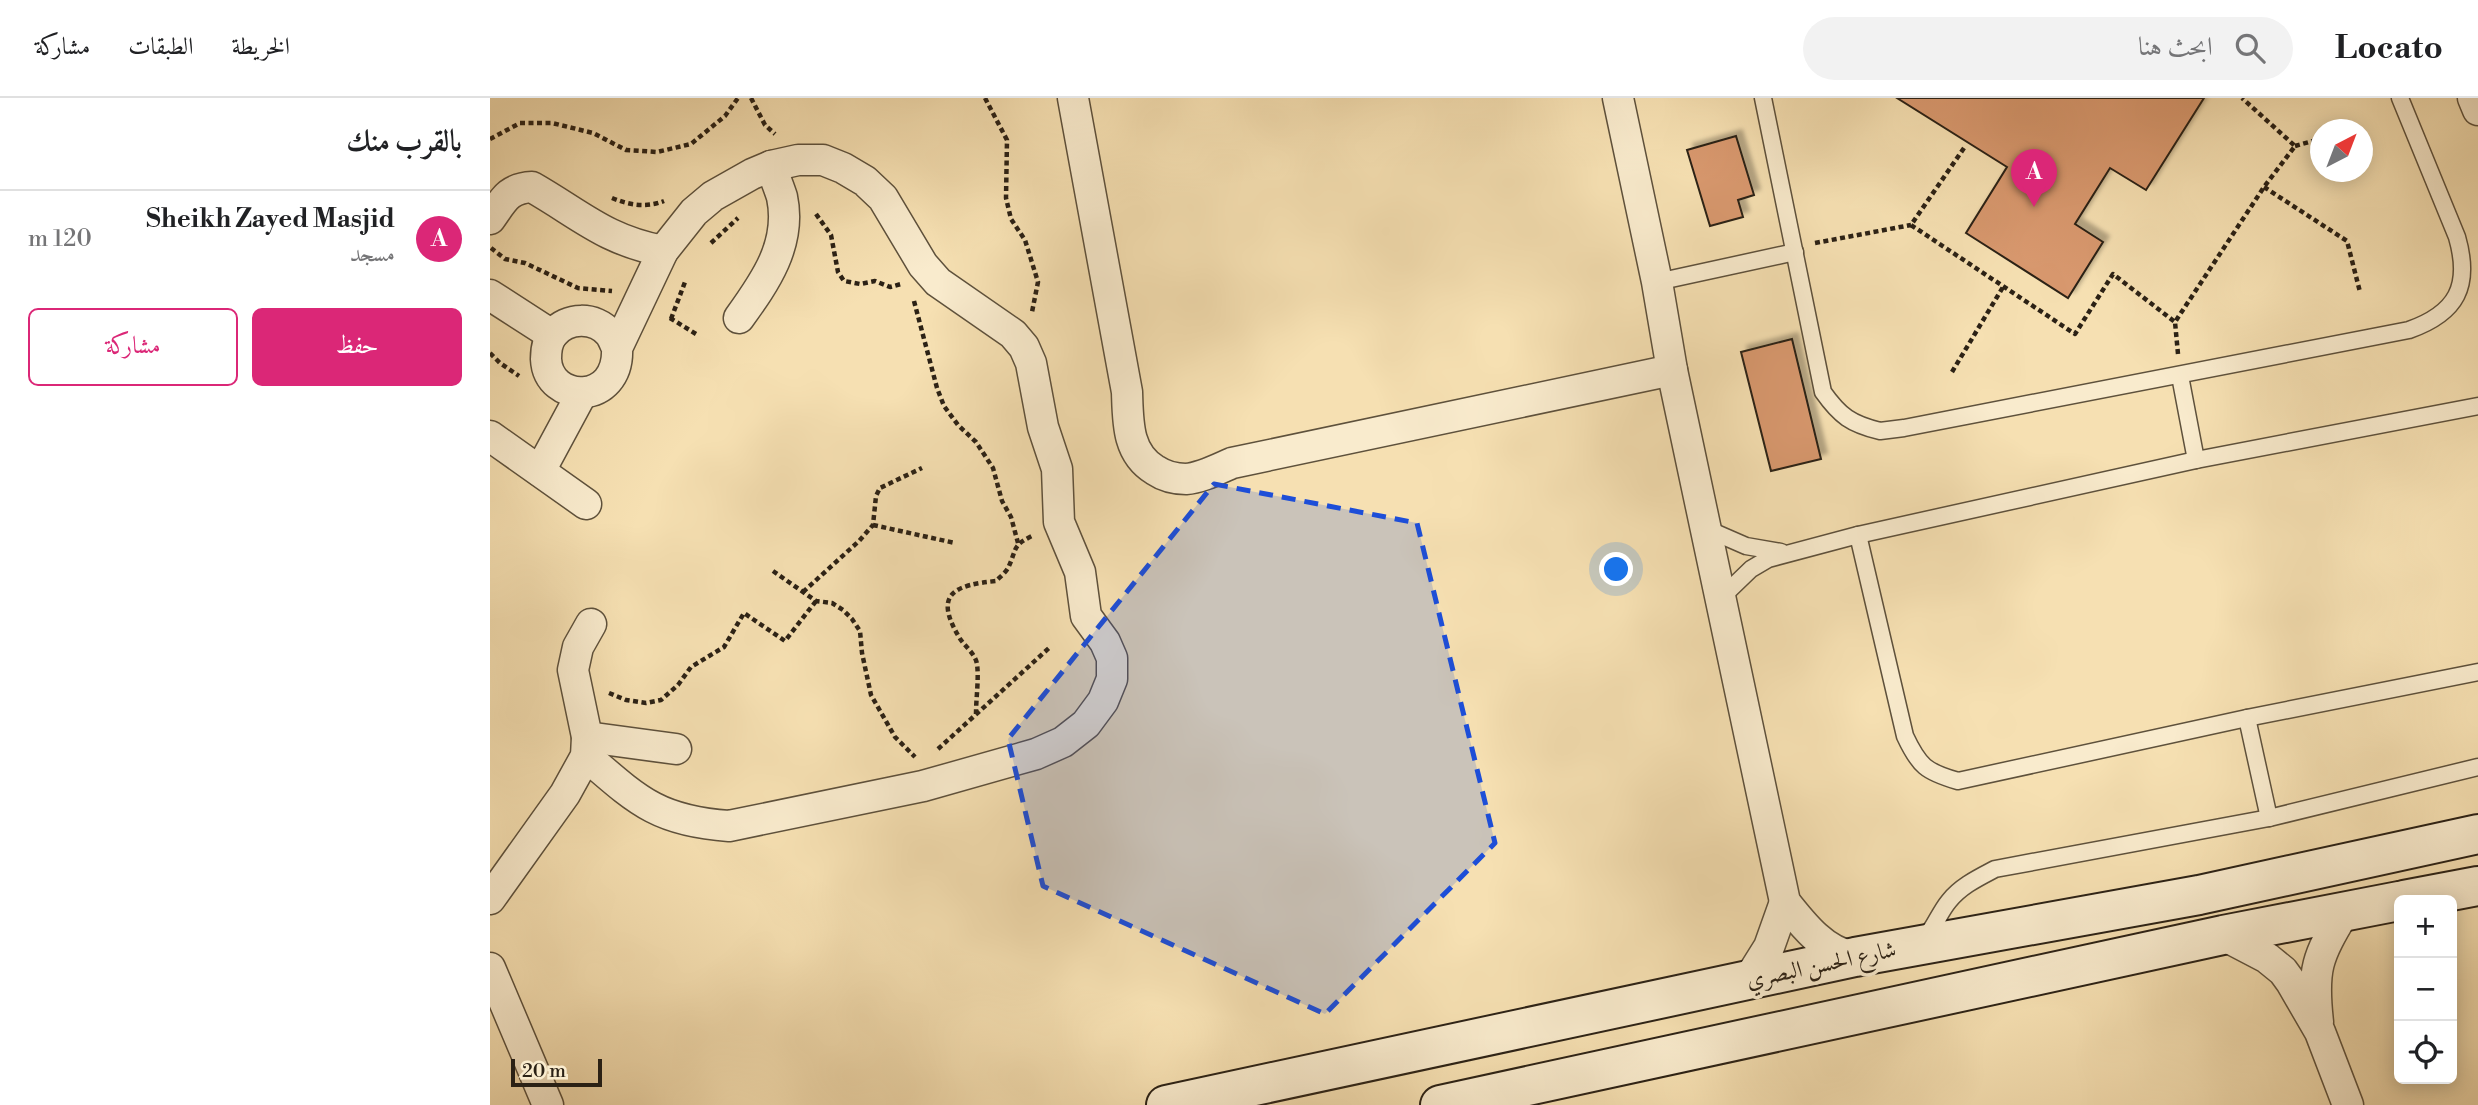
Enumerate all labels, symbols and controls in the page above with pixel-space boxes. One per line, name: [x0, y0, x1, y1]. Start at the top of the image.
search box: [1803, 17, 2293, 80]
text: Locato: [2335, 28, 2443, 69]
icon: search: [2231, 29, 2269, 67]
text: ابحث هنا: [2138, 31, 2213, 63]
text: مشاركة: [35, 32, 90, 62]
text: الطبقات: [128, 32, 194, 62]
text: الخريطة: [232, 32, 290, 62]
north arrow: [2310, 119, 2373, 182]
text: بالقرب منك: [346, 123, 462, 161]
pin: A: [2011, 149, 2057, 207]
text: Sheikh Zayed Masjid: [146, 203, 395, 235]
text: 120 m: [28, 225, 92, 253]
text: A: [431, 225, 447, 253]
text: مسجد: [350, 240, 395, 268]
button: مشاركة: [28, 308, 238, 386]
button: حفظ: [252, 308, 462, 386]
your location: [1599, 552, 1633, 586]
map controls: [2394, 895, 2457, 1084]
button: +: [2394, 895, 2457, 958]
street label: شارع الحسن البصري: [1744, 935, 1900, 999]
button: −: [2394, 958, 2457, 1021]
button: locate: [2394, 1021, 2457, 1084]
scale bar: [511, 1056, 602, 1088]
text: 20 m: [522, 1059, 566, 1083]

